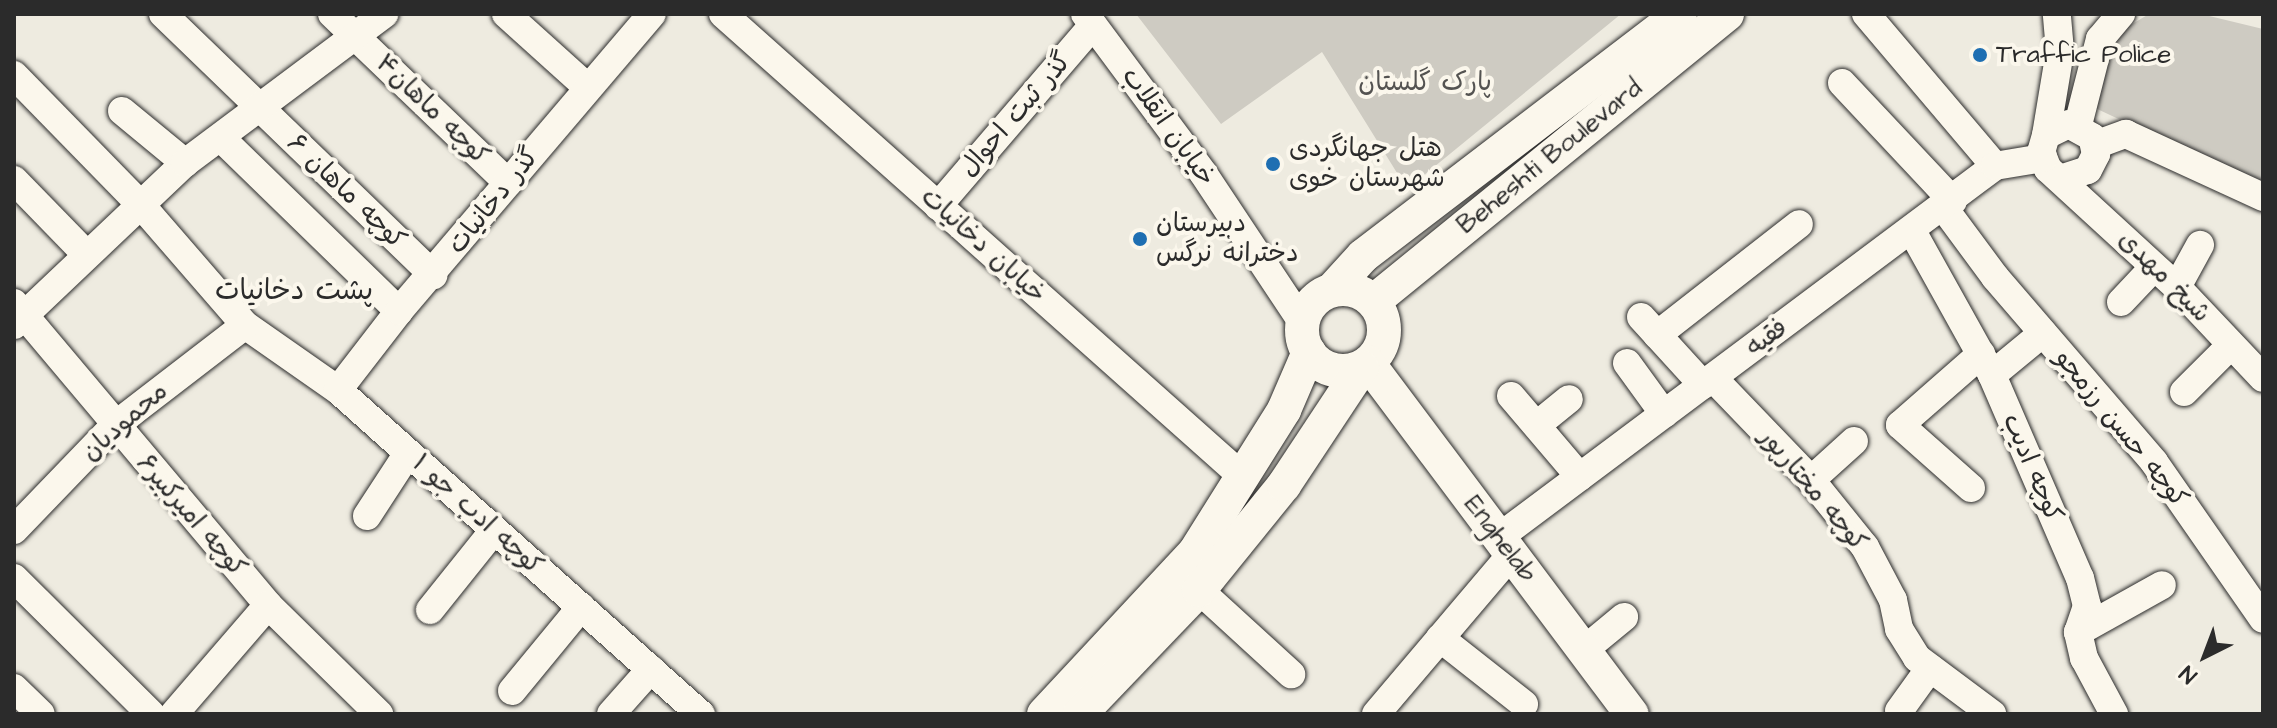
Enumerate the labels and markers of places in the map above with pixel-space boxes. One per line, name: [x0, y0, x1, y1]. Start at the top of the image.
place label: Traffic Police: [1996, 39, 2171, 71]
marker: Traffic Police: [1971, 46, 1989, 64]
place label: هتل جهانگردی شهرستان خوی: [1289, 133, 1445, 194]
marker: هتل جهانگردی شهرستان خوی: [1264, 155, 1282, 173]
place label: دبیرستان دخترانه نرگس: [1156, 208, 1299, 270]
marker: دبیرستان دخترانه نرگس: [1131, 230, 1149, 248]

